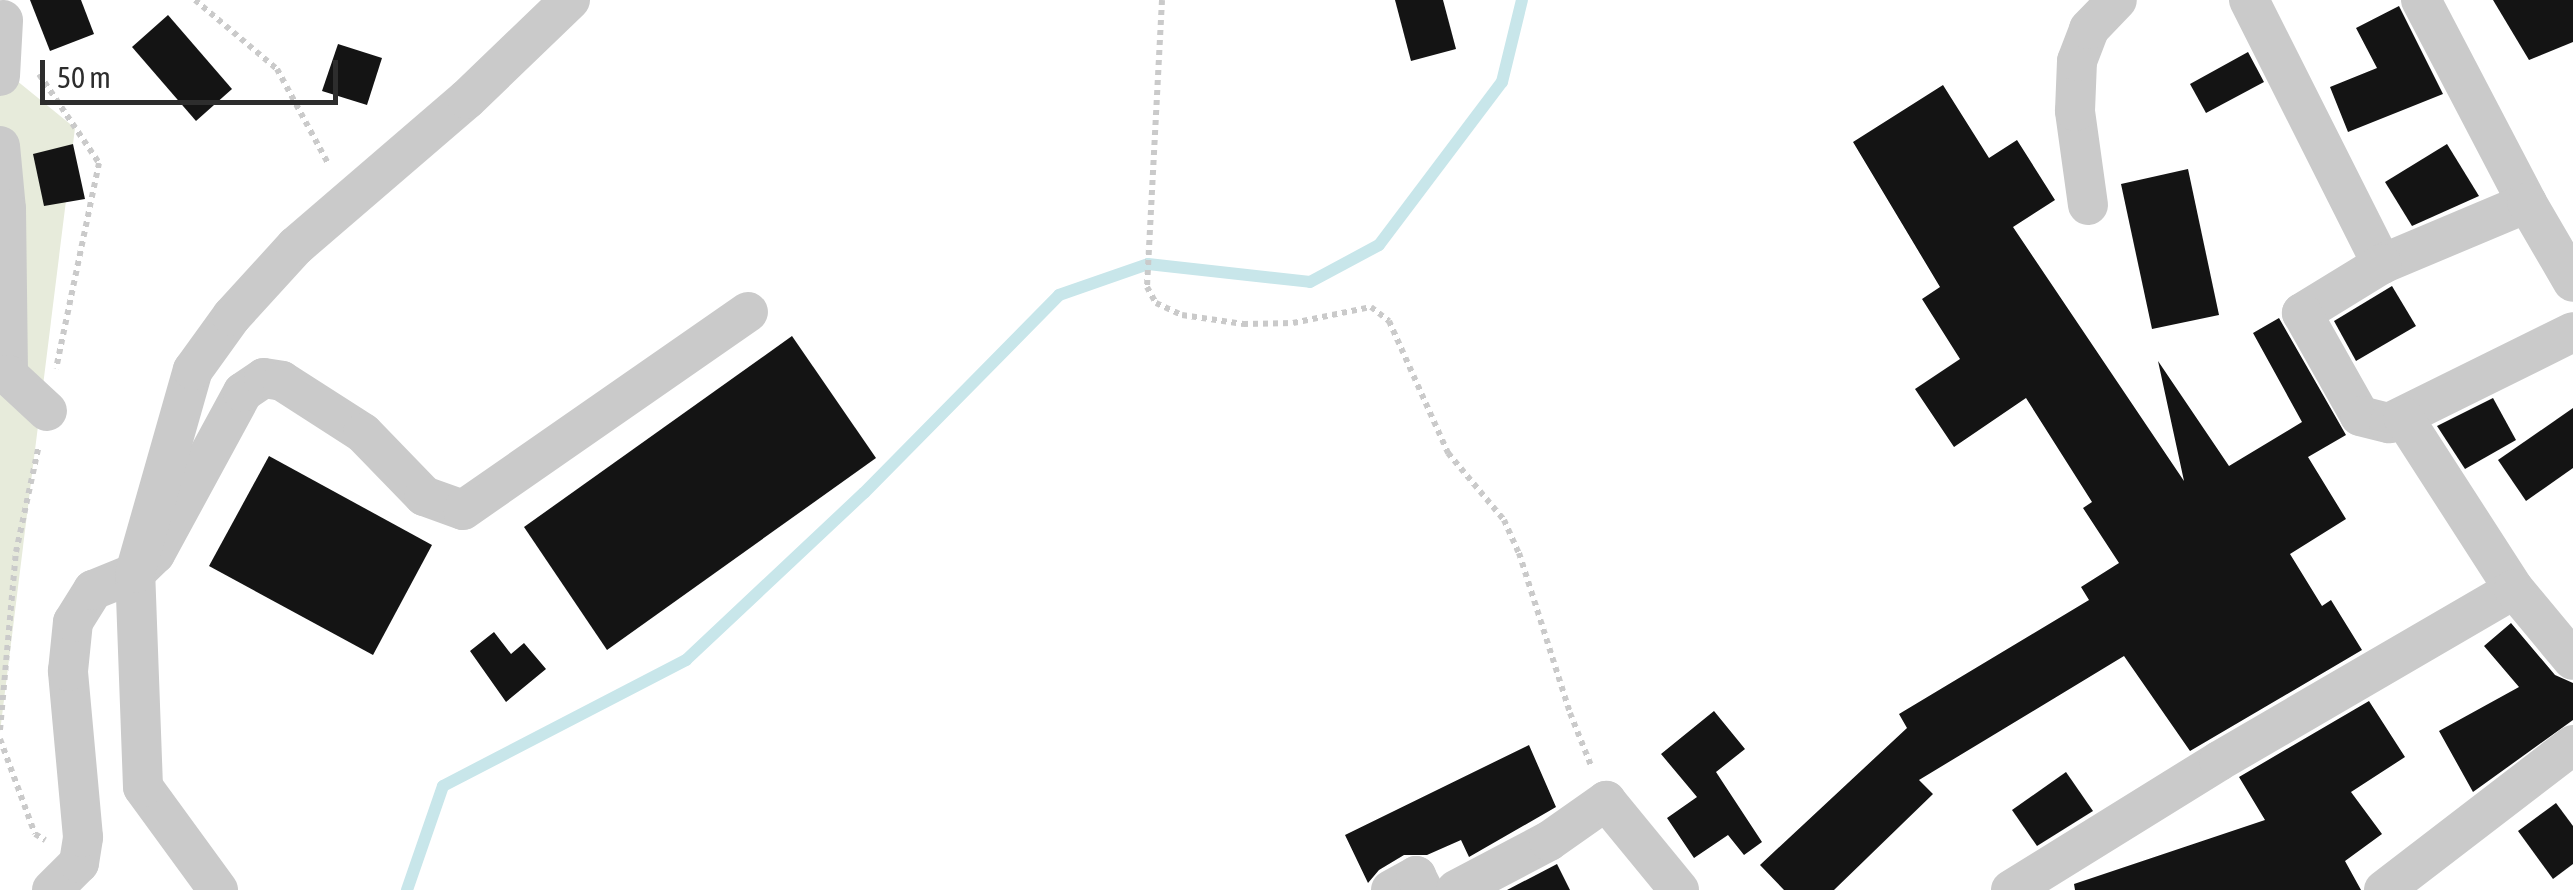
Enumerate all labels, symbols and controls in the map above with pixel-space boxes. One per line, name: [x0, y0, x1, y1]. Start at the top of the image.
scale bar: [45, 40, 342, 102]
text: 50 m: [57, 60, 111, 94]

